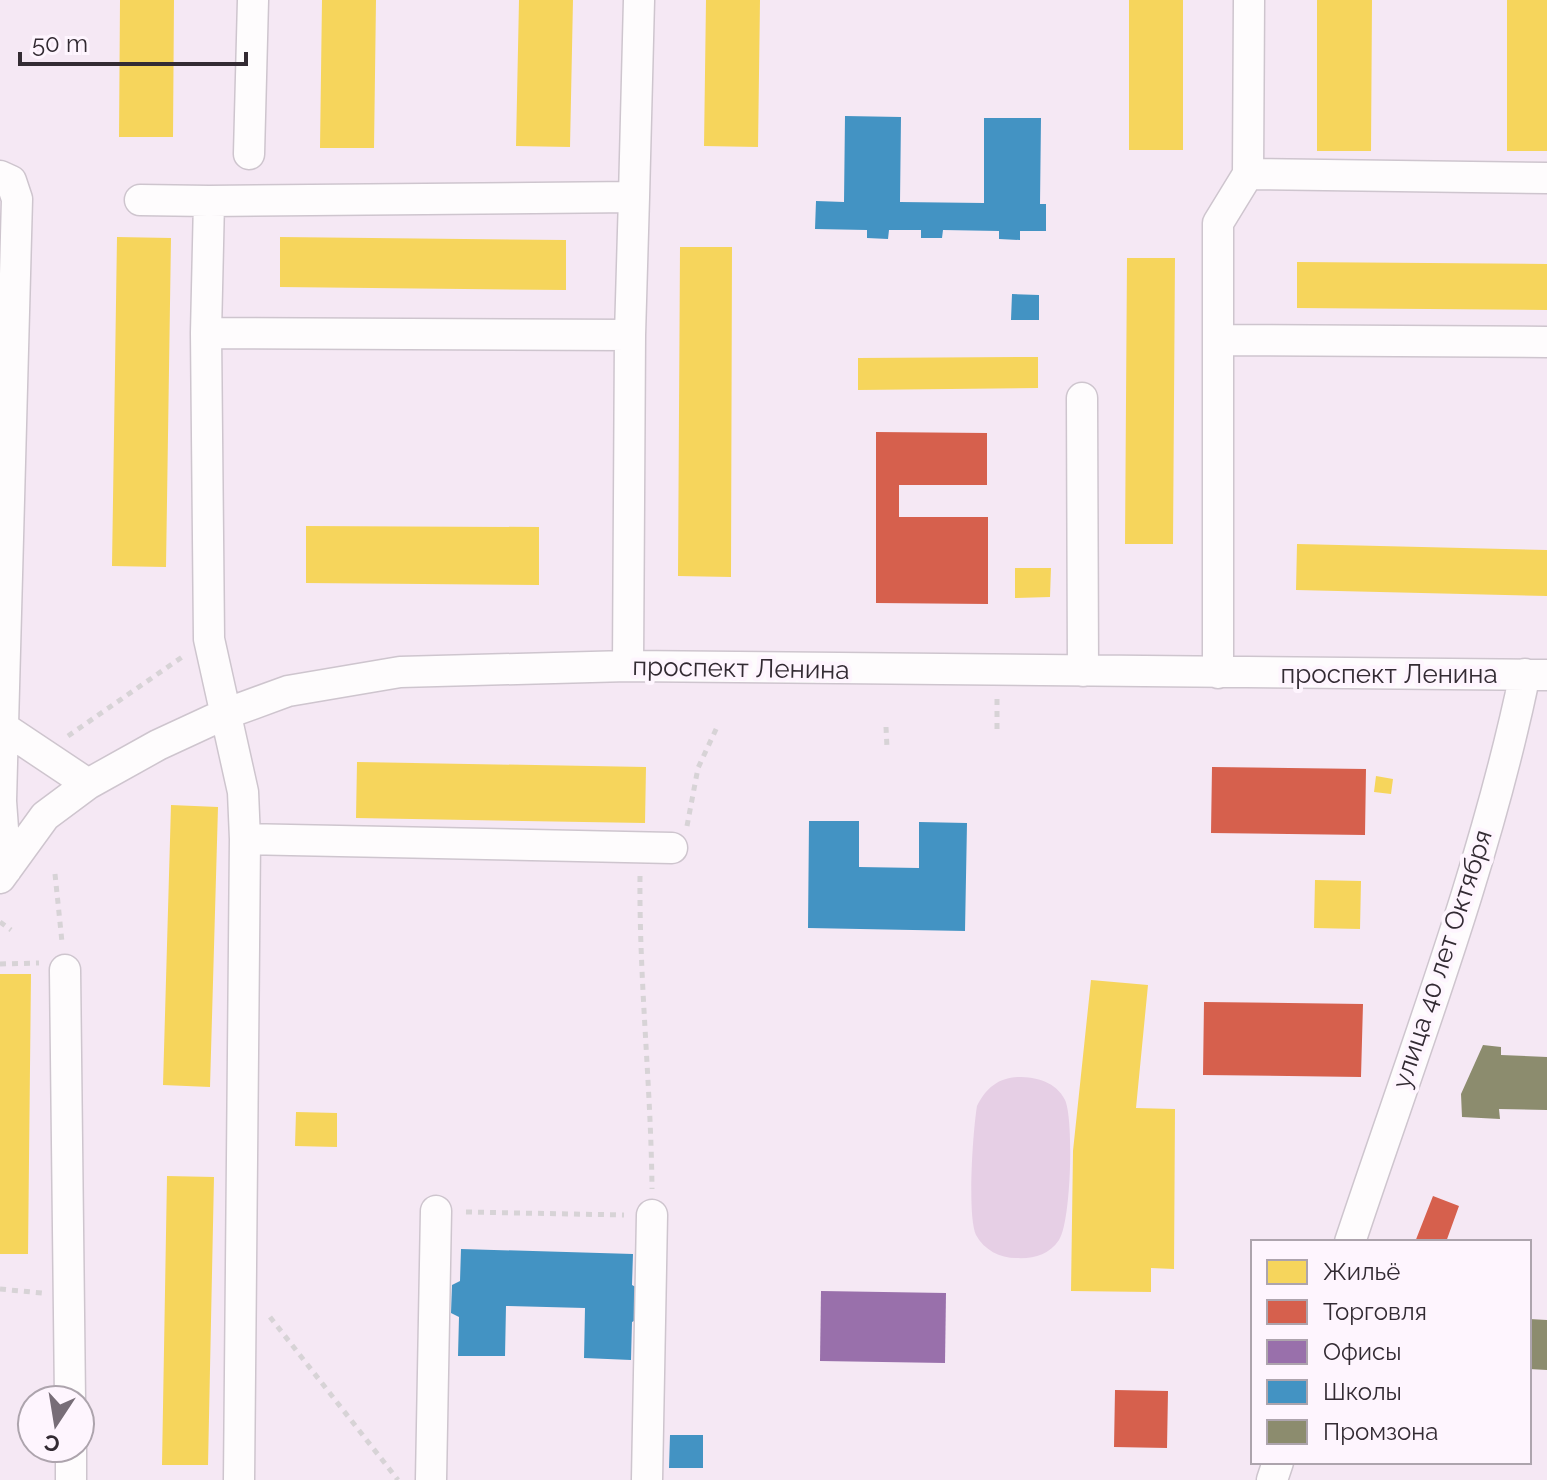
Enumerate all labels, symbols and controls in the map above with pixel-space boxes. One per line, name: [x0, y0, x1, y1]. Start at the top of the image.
scale bar: [20, 16, 246, 66]
text: 50 m: [32, 29, 88, 58]
street label: проспект Ленина: [632, 651, 850, 685]
street label: проспект Ленина: [1280, 659, 1498, 689]
street label: улица 40 лет Октября: [1386, 826, 1498, 1092]
legend: [1251, 1240, 1531, 1464]
text: Жильё: [1323, 1257, 1400, 1286]
text: Торговля: [1323, 1297, 1427, 1326]
text: Офисы: [1323, 1337, 1401, 1366]
text: Школы: [1323, 1377, 1402, 1406]
north arrow: [16, 1384, 96, 1464]
text: Промзона: [1323, 1417, 1438, 1446]
text: С: [42, 1429, 62, 1458]

